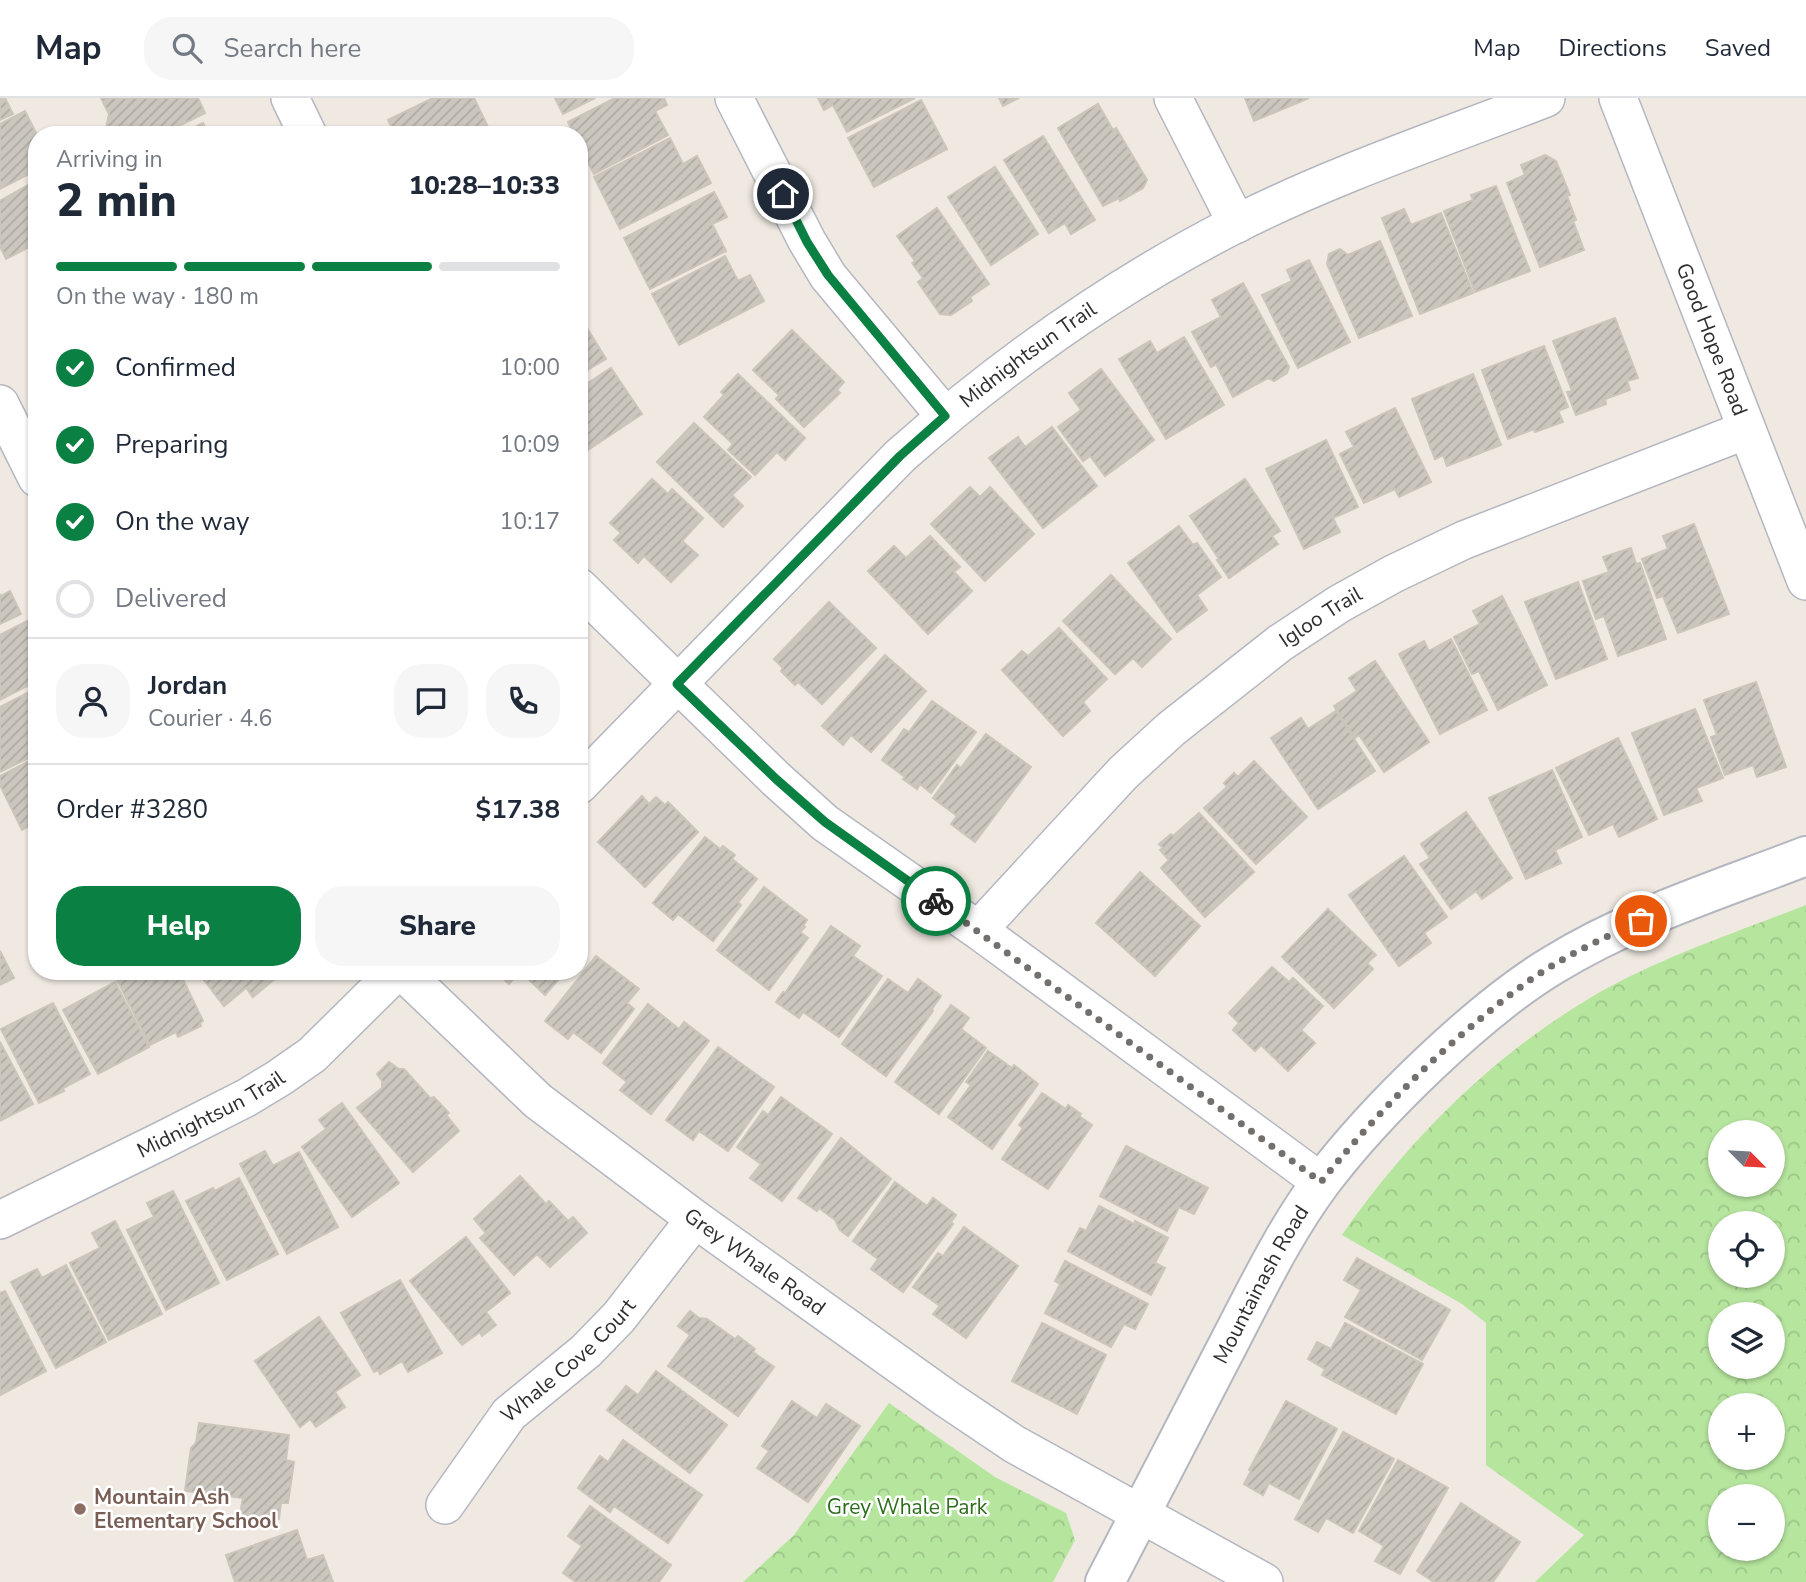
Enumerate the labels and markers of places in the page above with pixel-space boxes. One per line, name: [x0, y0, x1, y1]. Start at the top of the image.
pin: [753, 164, 813, 224]
pin: [1611, 891, 1671, 951]
place label: Mountain Ash Elementary School: [94, 1483, 278, 1535]
marker: Mountain Ash Elementary School: [72, 1501, 88, 1517]

